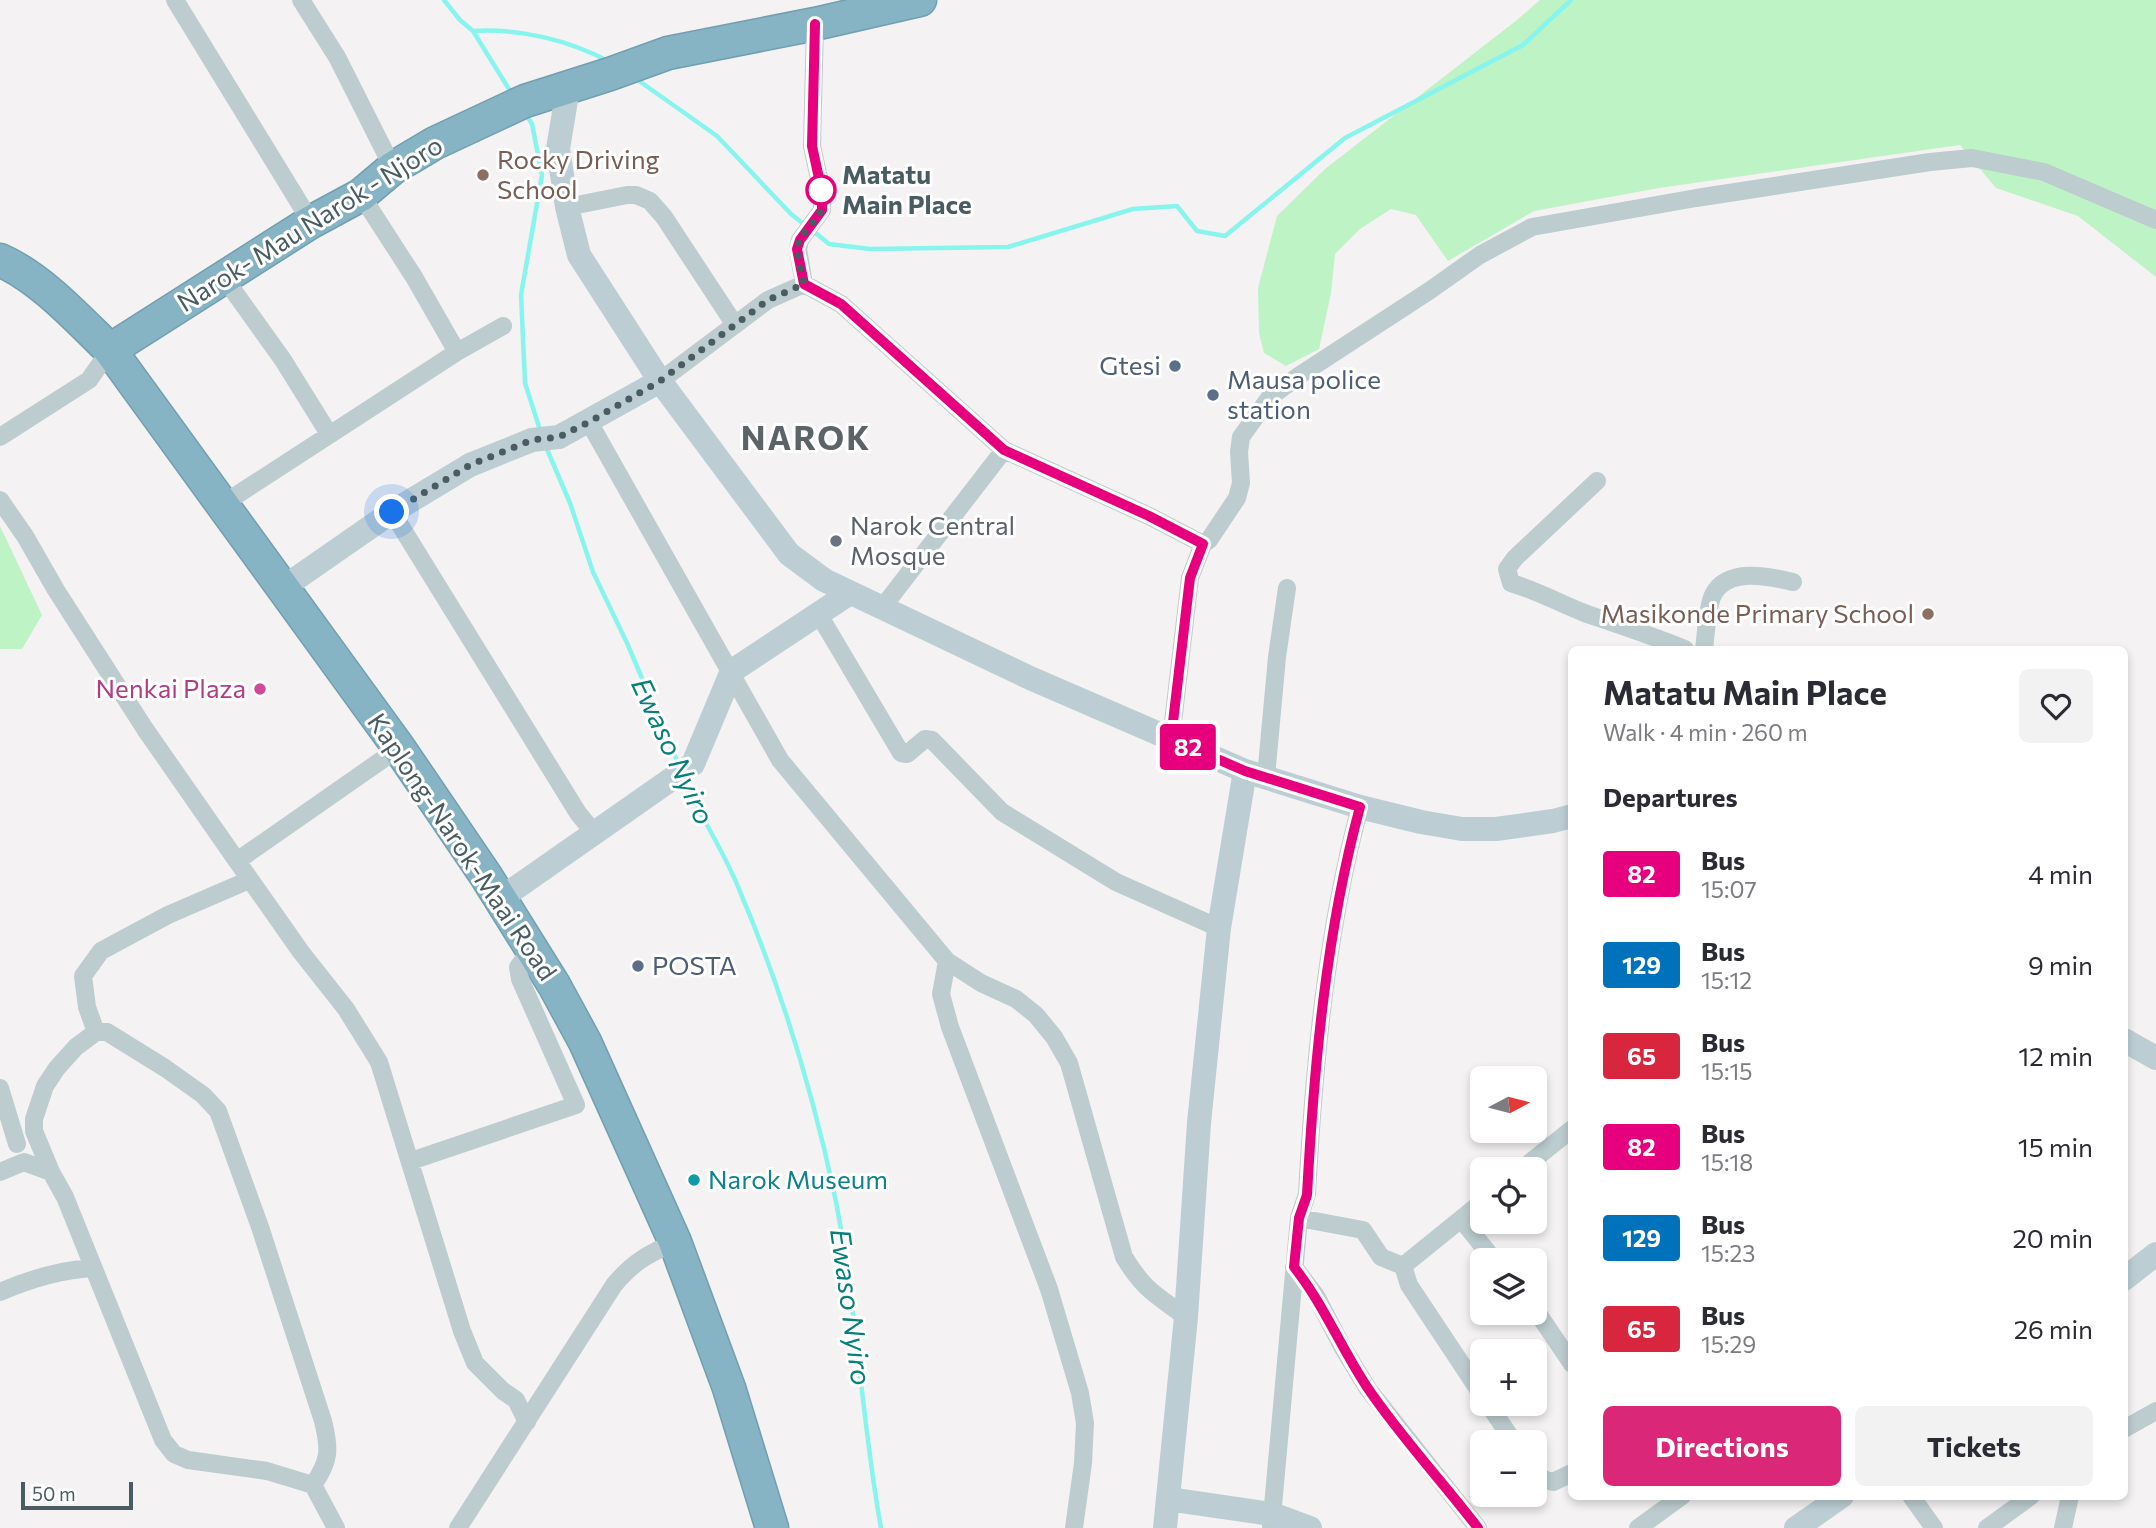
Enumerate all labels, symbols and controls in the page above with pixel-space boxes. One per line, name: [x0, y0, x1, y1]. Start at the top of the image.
street label: Narok- Mau Narok - Njoro: [171, 128, 448, 317]
place label: Rocky Driving School: [497, 143, 660, 204]
place label: Matatu Main Place: [842, 158, 972, 219]
marker: Rocky Driving School: [475, 167, 491, 183]
marker: Matatu Main Place: [806, 175, 836, 205]
place label: Gtesi: [1099, 349, 1161, 380]
marker: Gtesi: [1167, 358, 1183, 374]
place label: Mausa police station: [1227, 363, 1381, 424]
marker: Mausa police station: [1205, 387, 1221, 403]
district label: NAROK: [741, 416, 871, 457]
your location: [374, 494, 409, 529]
place label: Narok Central Mosque: [850, 509, 1015, 570]
marker: Narok Central Mosque: [828, 533, 844, 549]
place label: Masikonde Primary School: [1600, 597, 1914, 628]
marker: Masikonde Primary School: [1920, 606, 1936, 622]
button: heart: [2019, 669, 2093, 743]
text: Matatu Main Place: [1603, 671, 1887, 712]
place label: Nenkai Plaza: [95, 672, 246, 703]
water label: Ewaso Nyiro: [625, 672, 723, 829]
marker: Nenkai Plaza: [252, 681, 268, 697]
street label: Kaplong-Narok-Maai Road: [362, 707, 564, 986]
text: Walk · 4 min · 260 m: [1603, 718, 1808, 746]
line badge: 82: [1156, 724, 1220, 770]
text: 82: [1174, 732, 1202, 761]
text: Departures: [1603, 781, 1738, 812]
text: Bus: [1701, 844, 1745, 875]
text: 4 min: [2028, 858, 2093, 889]
text: 82: [1627, 859, 1656, 888]
text: 15:07: [1701, 875, 1757, 903]
text: Bus: [1701, 935, 1745, 966]
place label: POSTA: [652, 949, 737, 980]
text: 9 min: [2028, 949, 2093, 980]
text: 129: [1622, 950, 1661, 979]
marker: POSTA: [630, 958, 646, 974]
text: 15:12: [1701, 966, 1752, 994]
text: Bus: [1701, 1026, 1745, 1057]
text: 12 min: [2018, 1040, 2093, 1071]
text: 65: [1627, 1041, 1656, 1070]
text: 15:15: [1701, 1057, 1753, 1085]
north arrow: [1470, 1066, 1547, 1143]
map controls: [1470, 1066, 1547, 1507]
text: Bus: [1701, 1117, 1745, 1148]
text: 15 min: [2018, 1131, 2093, 1162]
text: 82: [1627, 1132, 1656, 1161]
text: 15:18: [1701, 1148, 1753, 1176]
button: locate: [1470, 1157, 1547, 1234]
place label: Narok Museum: [708, 1163, 888, 1194]
marker: Narok Museum: [686, 1172, 702, 1188]
text: Bus: [1701, 1208, 1745, 1239]
text: 20 min: [2012, 1222, 2093, 1253]
text: 129: [1622, 1223, 1661, 1252]
water label: Ewaso Nyiro: [824, 1226, 880, 1387]
text: 15:23: [1701, 1239, 1755, 1267]
button: layers: [1470, 1248, 1547, 1325]
text: Bus: [1701, 1299, 1745, 1330]
text: 26 min: [2014, 1313, 2093, 1344]
text: 65: [1627, 1314, 1656, 1343]
text: 15:29: [1701, 1330, 1756, 1358]
button: +: [1470, 1339, 1547, 1416]
button: Directions: [1603, 1406, 1841, 1486]
button: Tickets: [1855, 1406, 2093, 1486]
button: −: [1470, 1430, 1547, 1507]
scale bar: [21, 1479, 133, 1511]
text: 50 m: [32, 1482, 76, 1505]

